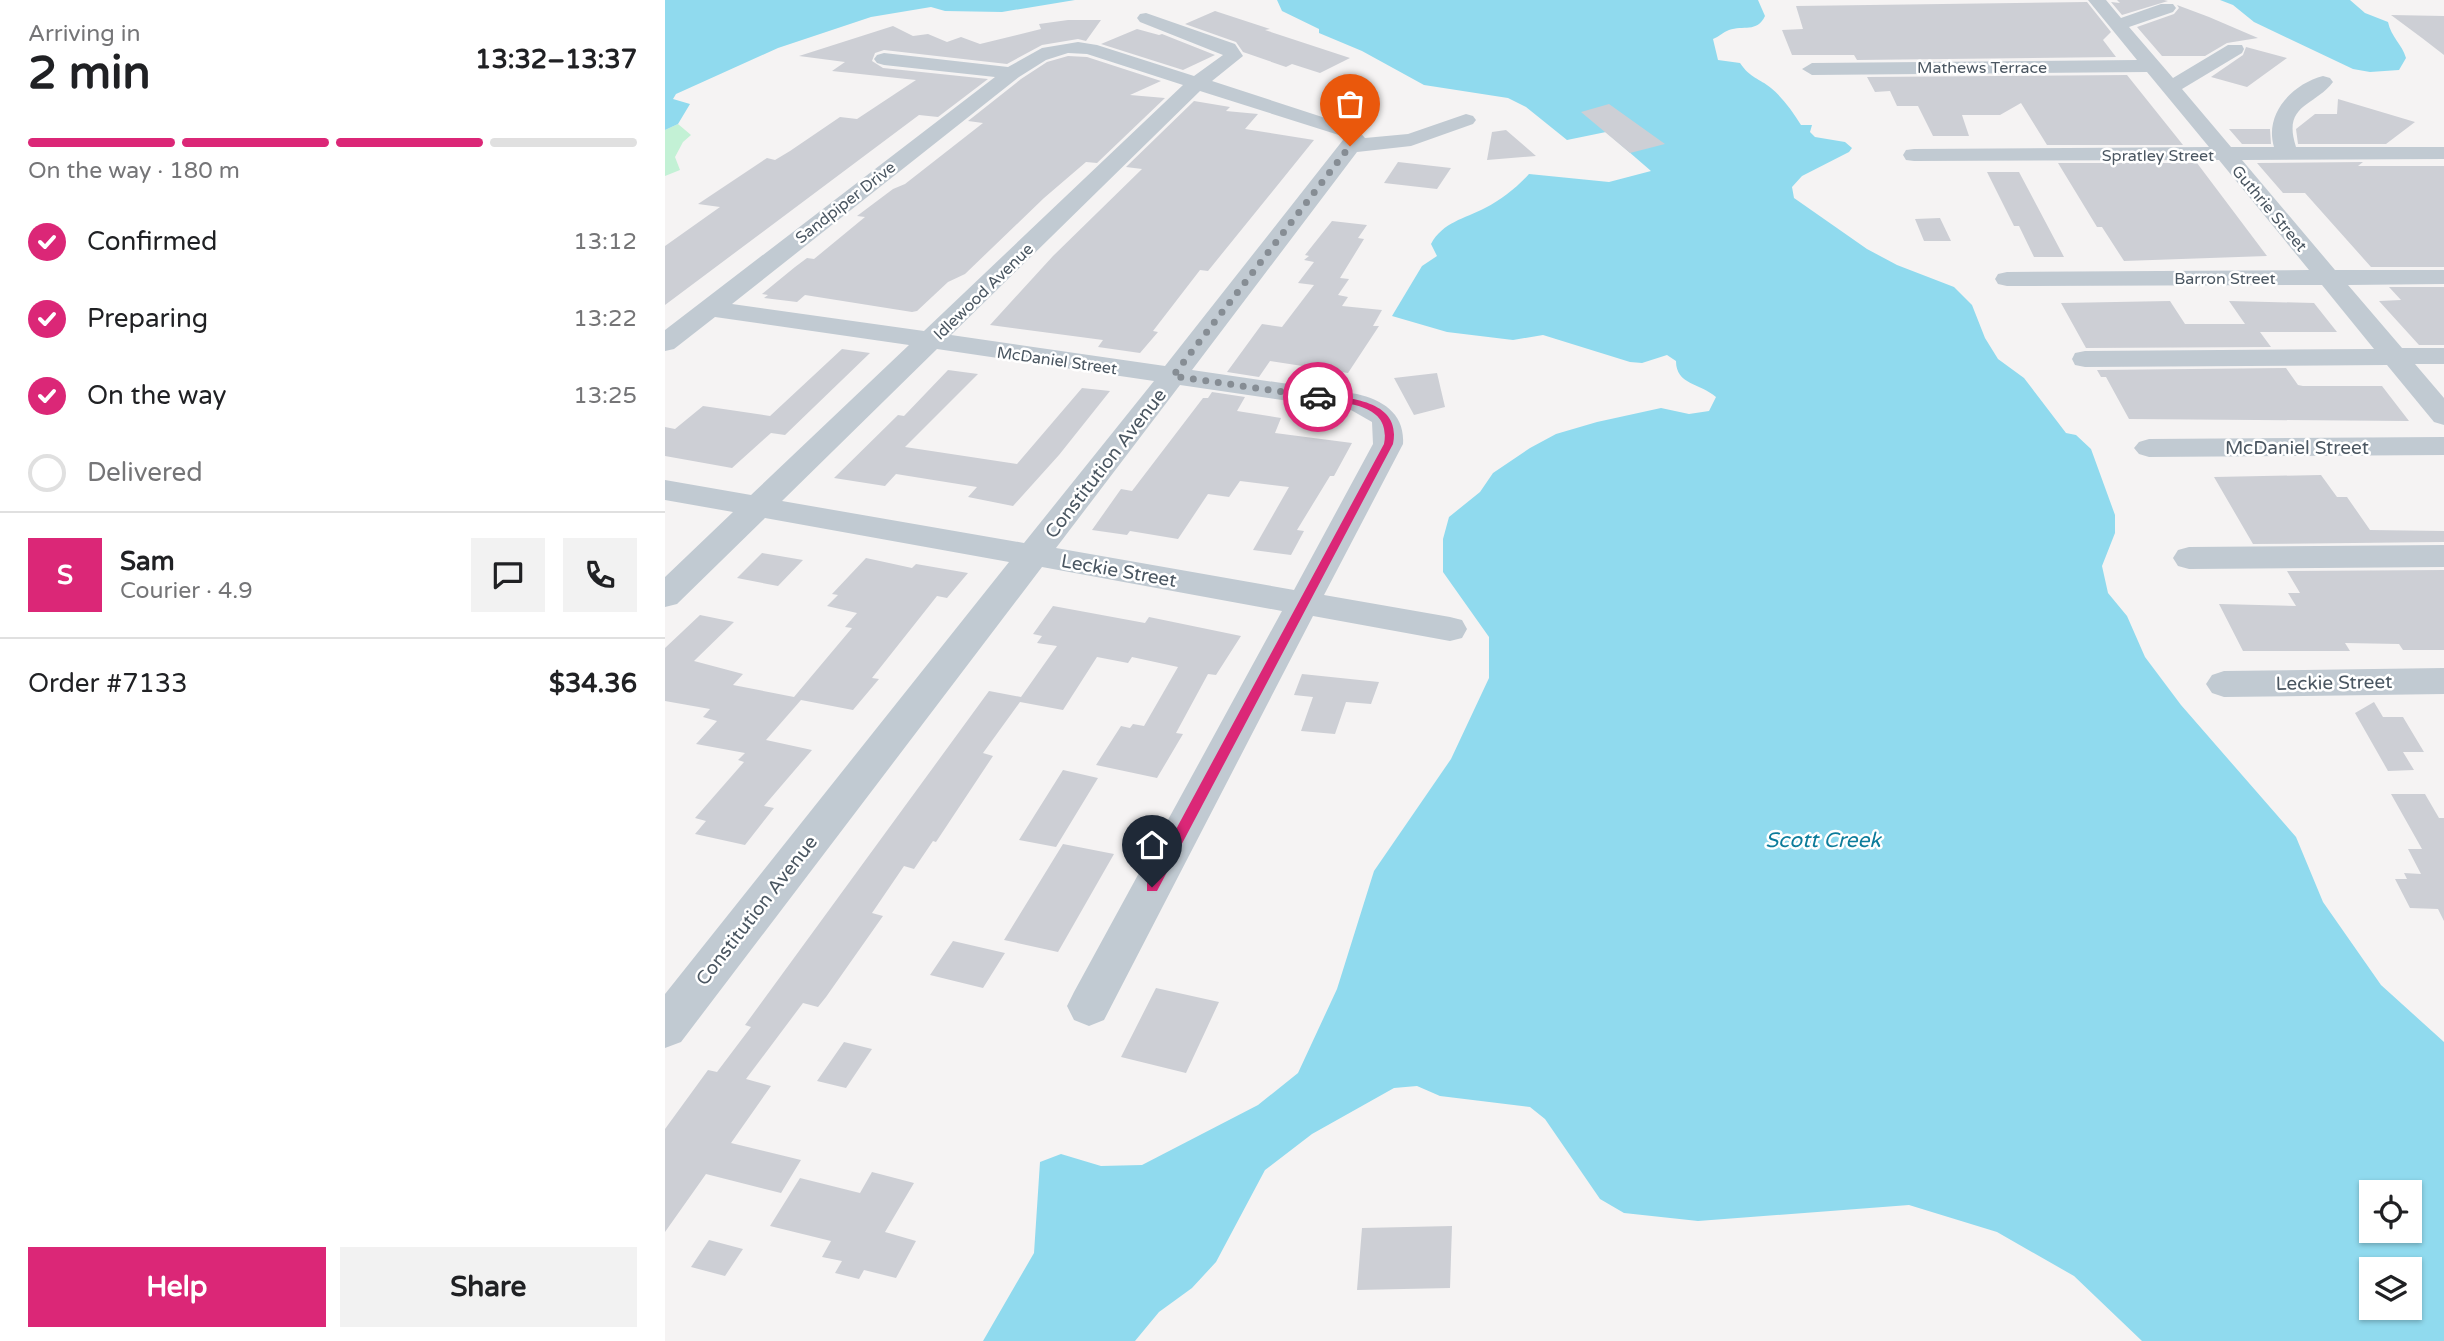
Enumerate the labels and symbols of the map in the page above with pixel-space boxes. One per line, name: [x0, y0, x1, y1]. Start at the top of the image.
street label: Mathews Terrace: [1917, 58, 2047, 78]
pin: [1320, 74, 1380, 146]
street label: Spratley Street: [2102, 146, 2214, 166]
street label: Sandpiper Drive: [792, 157, 900, 248]
street label: Guthrie Street: [2227, 161, 2311, 256]
street label: Idlewood Avenue: [930, 239, 1038, 344]
street label: Barron Street: [2174, 269, 2276, 289]
street label: McDaniel Street: [995, 343, 1118, 379]
courier: [1283, 362, 1353, 432]
street label: Constitution Avenue: [1040, 384, 1171, 543]
street label: McDaniel Street: [2225, 437, 2369, 459]
street label: Leckie Street: [1059, 550, 1178, 592]
street label: Leckie Street: [2275, 671, 2393, 695]
pin: [1122, 815, 1182, 887]
water label: Scott Creek: [1765, 828, 1882, 853]
street label: Constitution Avenue: [691, 831, 822, 990]

